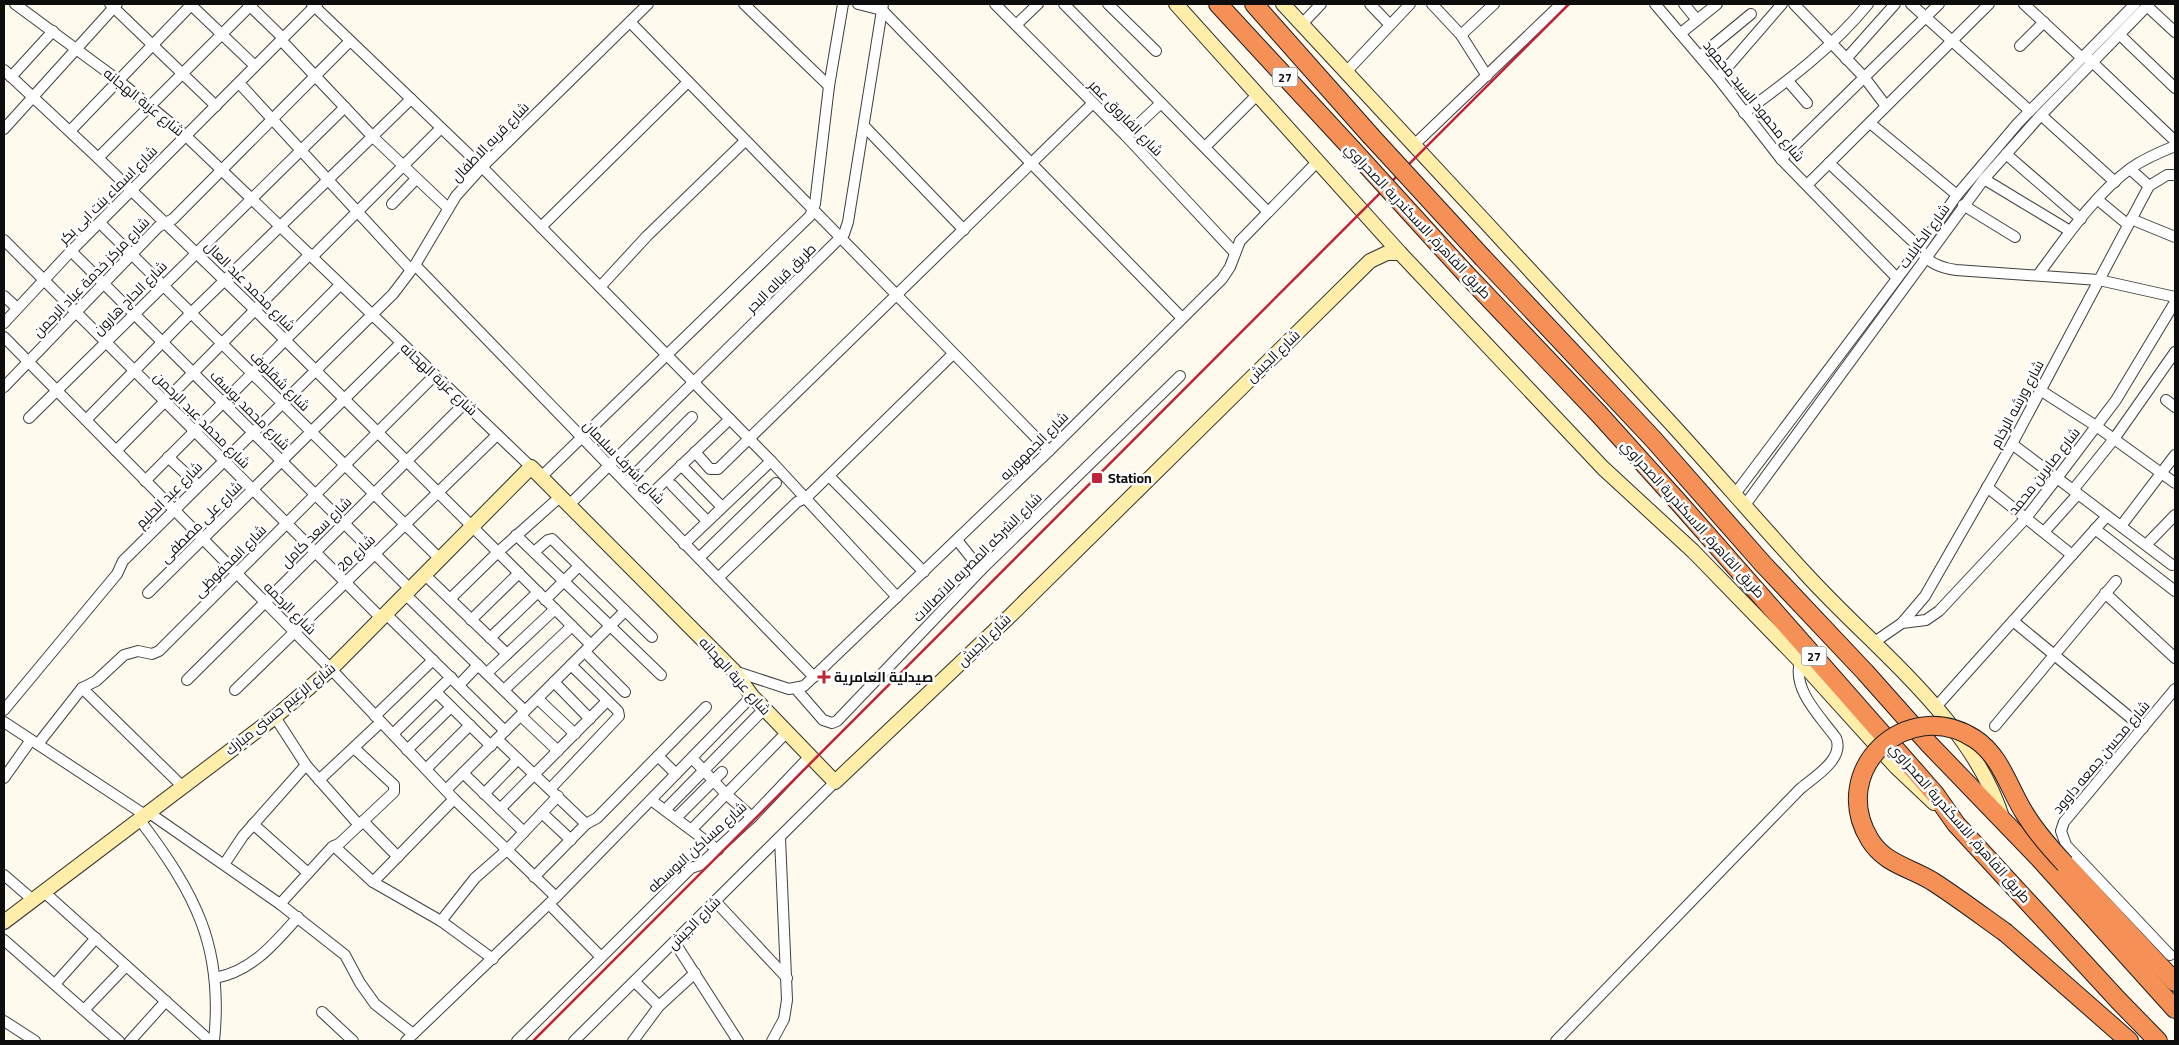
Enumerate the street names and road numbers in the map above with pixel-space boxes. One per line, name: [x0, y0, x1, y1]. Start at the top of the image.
street label: شارع محمود السيد محمود: [1696, 34, 1812, 168]
street label: شارع عزبة الهجانه: [97, 61, 191, 143]
road number: 27: [1272, 68, 1298, 86]
street label: شارع الفاروق عمر: [1081, 73, 1170, 163]
street label: شارع قريه الاطفال: [444, 95, 536, 189]
street label: طريق القاهرة, الاسكندرية الصحراوي: [1338, 137, 1498, 305]
street label: شارع اسماء بنت ابى بكر: [51, 139, 164, 252]
street label: شارع الكابلات: [1891, 198, 1957, 274]
street label: شارع مركز خدمة عباد الرحمن: [26, 210, 156, 344]
street label: شارع محمد عبد العال: [198, 234, 302, 338]
street label: طريق قباله البحر: [739, 237, 822, 320]
street label: شارع الحاج هارون: [86, 254, 174, 342]
street label: شارع الجيش: [1240, 323, 1306, 389]
street label: شارع عزبة الهجانه: [394, 336, 484, 422]
street label: شارع شقلوف: [243, 344, 317, 418]
street label: شارع ورشه الرخام: [1983, 355, 2051, 453]
street label: شارع محمد يوسف: [203, 363, 297, 457]
street label: شارع محمد عبد الرحمن: [147, 365, 257, 475]
street label: شارع الجمهوريه: [993, 405, 1075, 487]
street label: شارع اشرف سليمان: [576, 413, 672, 511]
street label: شارع صابرين محمد: [2001, 421, 2087, 521]
street label: طريق القاهرة, الاسكندرية الصحراوي: [1614, 434, 1772, 604]
street label: شارع عبد الحليم: [129, 455, 209, 535]
street label: شارع على مصطفى: [153, 474, 249, 570]
street label: شارع الشركه المصريه للاتصالات: [906, 486, 1048, 628]
street label: شارع سعد كامل: [274, 490, 358, 574]
street label: شارع المحفوظى: [187, 518, 273, 604]
street label: شارع 20: [330, 528, 382, 578]
street label: شارع الرحمه: [257, 575, 323, 641]
street label: شارع الجيش: [951, 607, 1017, 673]
street label: شارع عزبة الهجانه: [692, 631, 778, 721]
road number: 27: [1802, 646, 1826, 666]
street label: شارع الزعيم حسنى مبارك: [219, 656, 341, 762]
street label: شارع محسن جمعه داوود: [2045, 694, 2157, 820]
street label: طريق القاهرة, الاسكندرية الصحراوي: [1882, 737, 2038, 909]
street label: شارع مساكن البوسطه: [641, 795, 753, 899]
street label: شارع الجيش: [661, 890, 727, 956]

